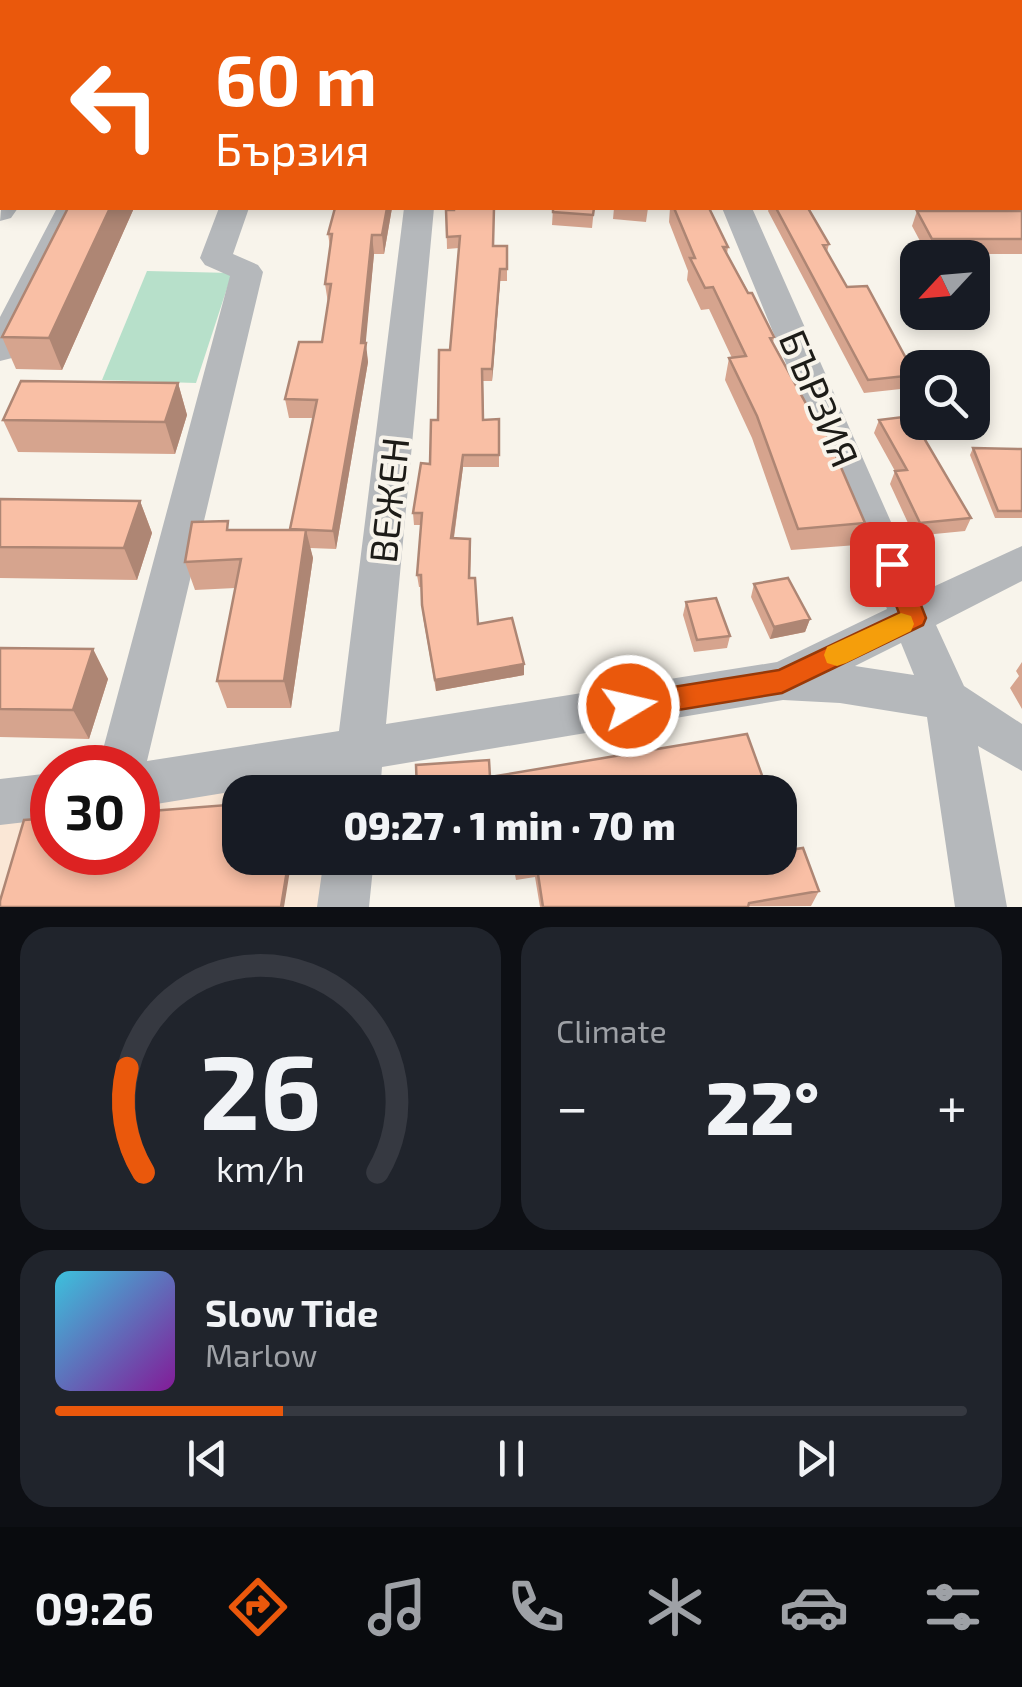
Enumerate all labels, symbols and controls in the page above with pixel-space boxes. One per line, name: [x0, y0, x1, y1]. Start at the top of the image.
text: 60 m: [215, 36, 377, 120]
icon: left: [50, 40, 180, 170]
text: Бързия: [215, 121, 370, 175]
north arrow: [900, 240, 990, 330]
map controls: [900, 240, 990, 440]
street label: БЪРЗИЯ: [771, 323, 869, 473]
button: search: [900, 350, 990, 440]
street label: ВЕЖЕН: [359, 435, 417, 565]
pin: [850, 522, 935, 607]
icon: arrive: [865, 537, 920, 592]
position arrow: [577, 654, 681, 758]
speed limit sign: 30: [30, 745, 160, 875]
text: 09:27 · 1 min · 70 m: [343, 802, 676, 848]
text: Climate: [556, 1011, 667, 1049]
text: 26: [200, 1026, 321, 1151]
text: 22°: [706, 1060, 819, 1150]
text: −: [556, 1072, 588, 1138]
text: +: [937, 1072, 967, 1138]
text: km/h: [216, 1146, 305, 1189]
text: Slow Tide: [205, 1289, 378, 1335]
text: Marlow: [205, 1335, 317, 1373]
icon: previous: [180, 1431, 235, 1486]
icon: pause: [484, 1431, 539, 1486]
icon: next: [788, 1431, 843, 1486]
icon: directions: [223, 1572, 293, 1642]
icon: music: [362, 1572, 432, 1642]
icon: phone: [501, 1572, 571, 1642]
icon: climate: [640, 1572, 710, 1642]
icon: car: [779, 1572, 849, 1642]
icon: filters: [918, 1572, 988, 1642]
text: 09:26: [34, 1580, 154, 1634]

